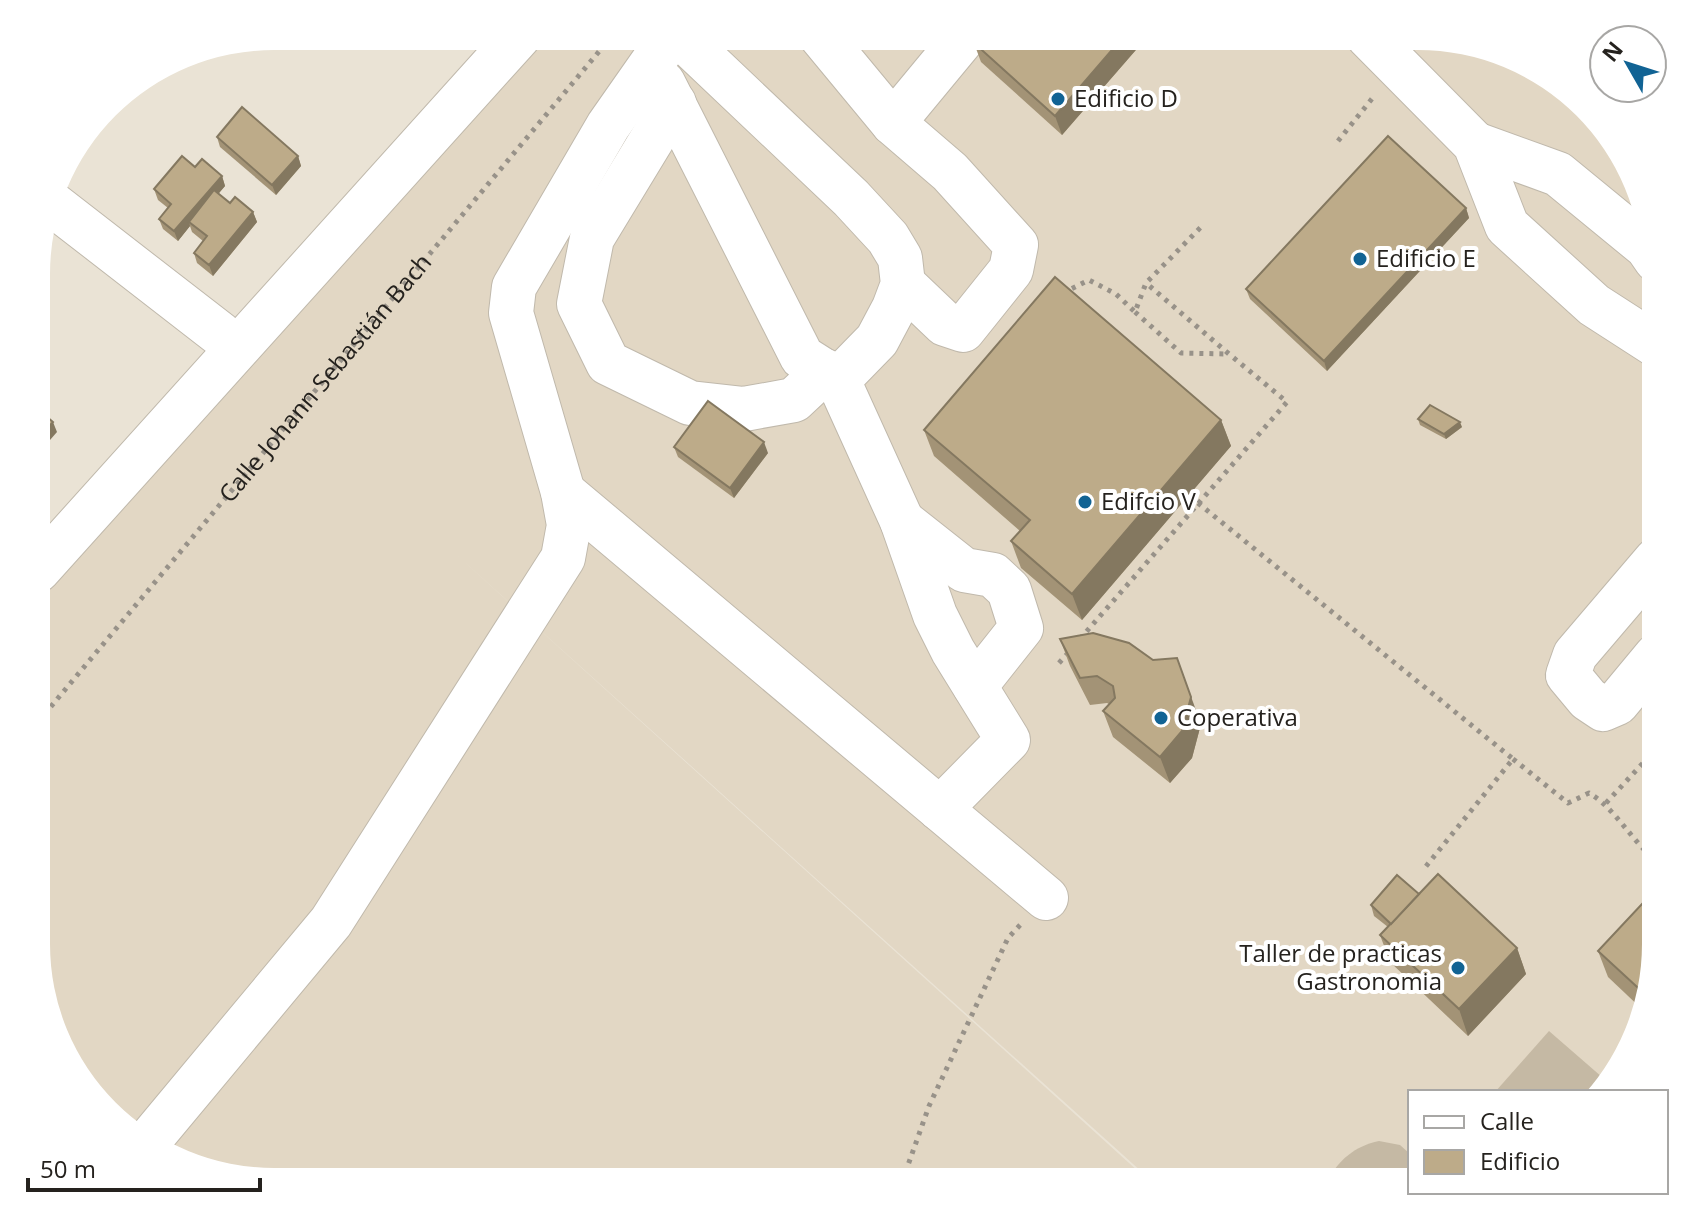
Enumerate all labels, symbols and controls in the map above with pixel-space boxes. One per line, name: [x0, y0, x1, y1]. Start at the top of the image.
north arrow: [1588, 24, 1668, 104]
text: N: [1594, 34, 1629, 67]
place label: Edificio D: [1074, 81, 1178, 114]
marker: Edificio D: [1049, 90, 1067, 108]
place label: Edificio E: [1376, 241, 1476, 274]
street label: Calle Johann Sebastián Bach: [211, 246, 438, 509]
marker: Edificio E: [1351, 250, 1369, 268]
place label: Edifcio V: [1101, 484, 1196, 517]
marker: Edifcio V: [1076, 493, 1094, 511]
place label: Coperativa: [1177, 700, 1298, 733]
marker: Coperativa: [1152, 709, 1170, 727]
place label: Taller de practicas Gastronomia: [1239, 936, 1442, 997]
marker: Taller de practicas Gastronomia: [1449, 959, 1467, 977]
legend: [1408, 1090, 1668, 1194]
text: Calle: [1480, 1104, 1534, 1137]
scale bar: [28, 1142, 260, 1192]
text: Edificio: [1480, 1144, 1560, 1177]
text: 50 m: [40, 1152, 96, 1185]

